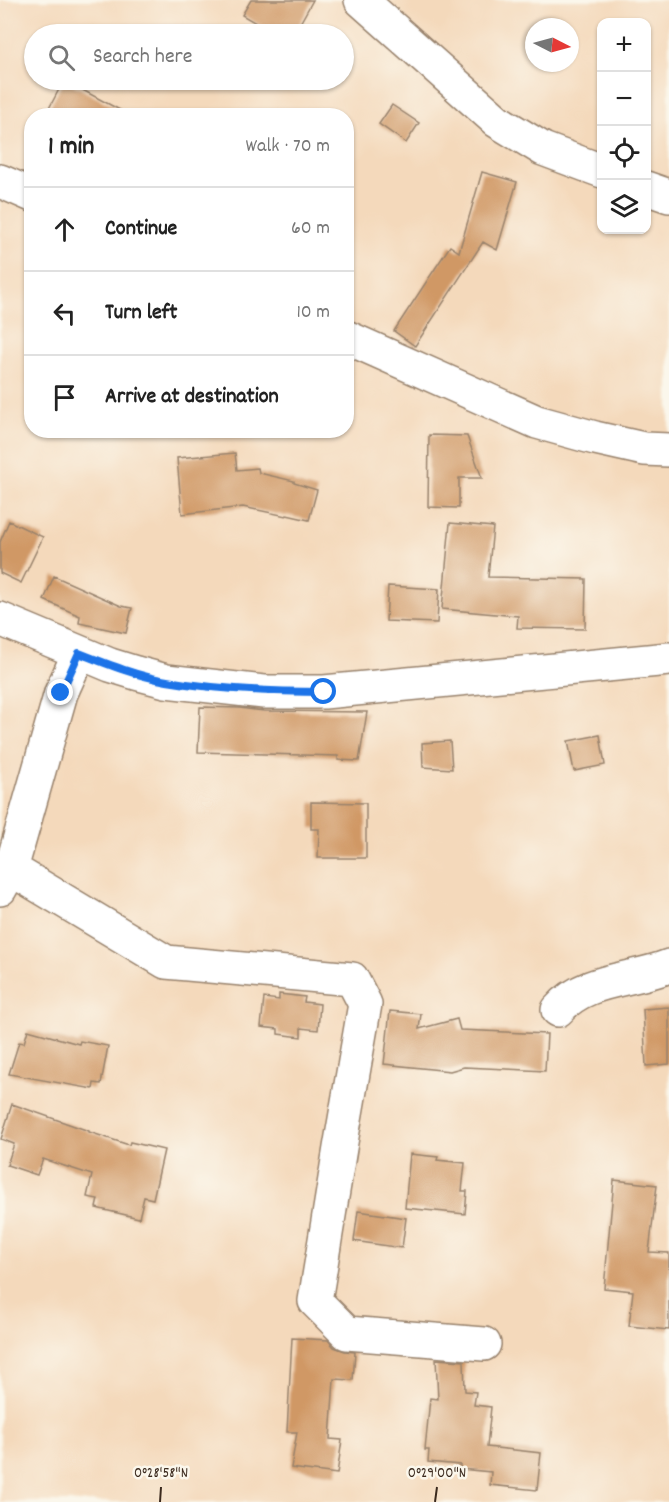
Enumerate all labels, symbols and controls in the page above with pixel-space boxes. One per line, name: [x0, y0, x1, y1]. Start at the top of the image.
north arrow: [525, 18, 579, 72]
map controls: [597, 18, 651, 234]
button: +: [597, 18, 651, 72]
search box: [24, 24, 354, 90]
icon: search: [45, 41, 78, 74]
text: Search here: [93, 42, 192, 73]
button: −: [597, 72, 651, 126]
button: locate: [597, 126, 651, 180]
text: 1 min: [48, 129, 94, 166]
text: Walk · 70 m: [246, 133, 330, 161]
button: layers: [597, 180, 651, 234]
icon: ahead: [48, 213, 81, 246]
text: Continue: [105, 214, 177, 245]
text: 60 m: [291, 215, 330, 243]
icon: left: [48, 297, 81, 330]
text: Turn left: [105, 298, 177, 329]
text: 10 m: [296, 299, 330, 327]
icon: arrive: [48, 381, 81, 414]
text: Arrive at destination: [105, 382, 279, 413]
route start: [310, 678, 336, 704]
route end: [47, 679, 73, 705]
text: 0°28'58"N: [134, 1463, 188, 1485]
text: 0°29'00"N: [408, 1463, 466, 1485]

